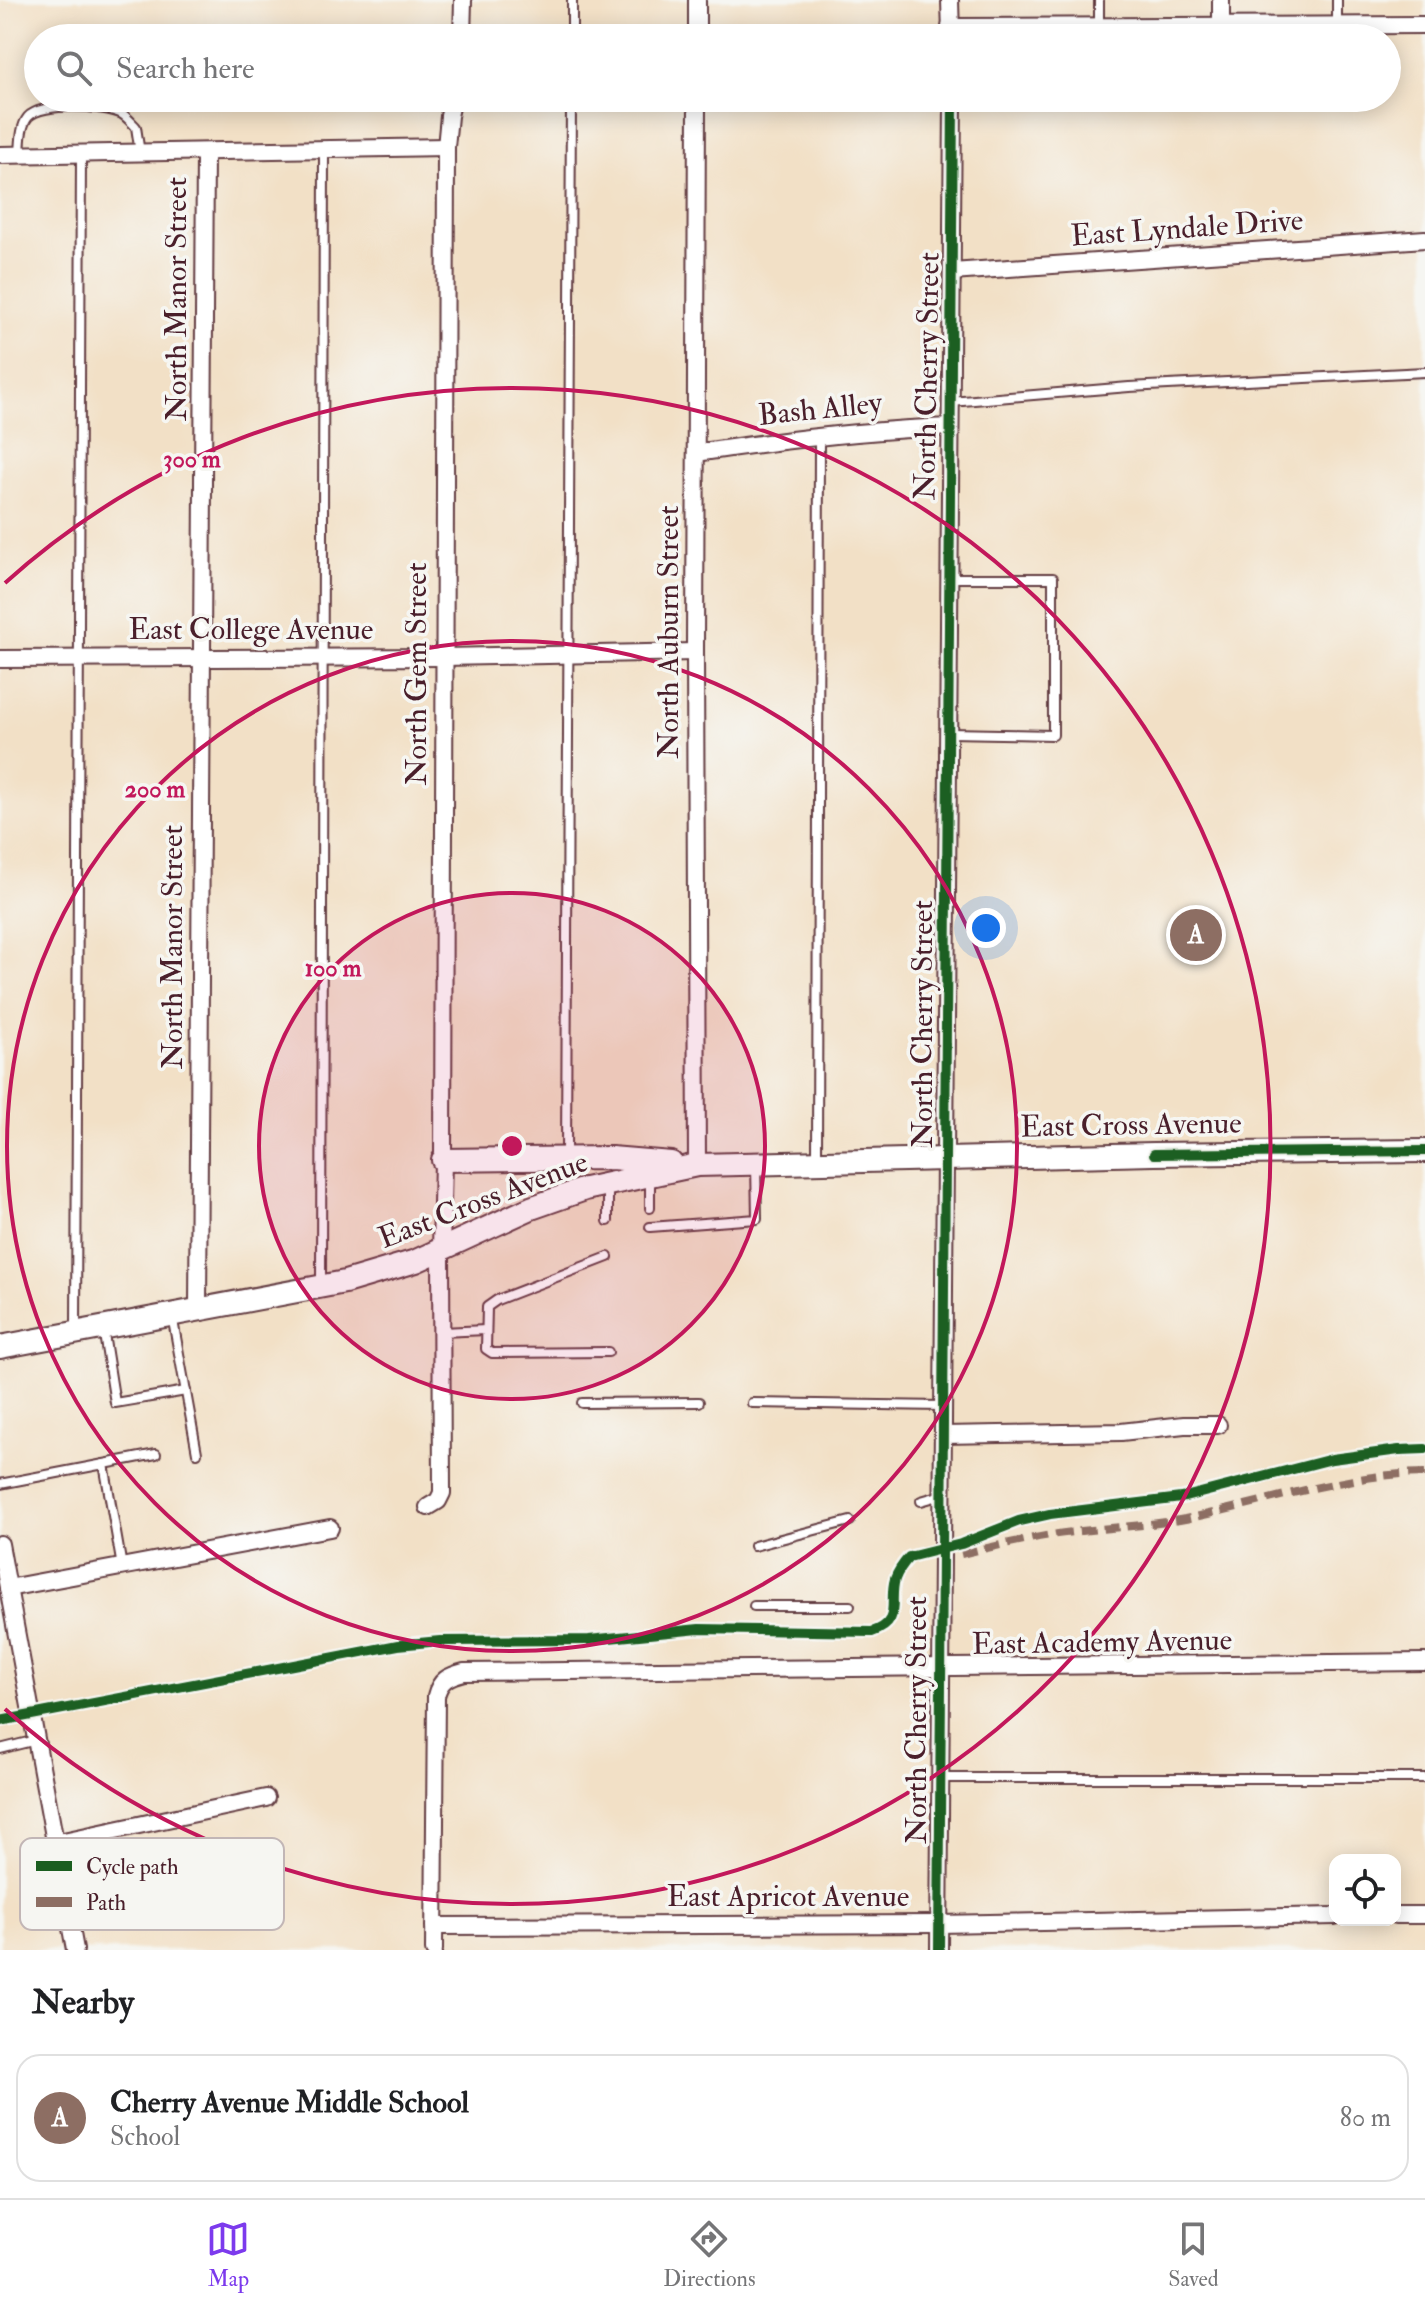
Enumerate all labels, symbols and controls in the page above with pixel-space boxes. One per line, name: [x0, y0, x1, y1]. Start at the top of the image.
search box: [24, 24, 1401, 112]
icon: search: [52, 46, 96, 90]
text: Search here: [116, 50, 255, 87]
street label: North Manor Street: [158, 177, 195, 421]
street label: East Lyndale Drive: [1070, 201, 1304, 255]
street label: North Cherry Street: [906, 251, 948, 500]
street label: Bash Alley: [756, 384, 885, 434]
text: 300 m: [163, 444, 221, 475]
street label: North Auburn Street: [650, 505, 687, 759]
street label: North Gem Street: [398, 562, 435, 786]
street label: East College Avenue: [129, 611, 373, 648]
text: 200 m: [125, 774, 186, 805]
street label: North Manor Street: [154, 825, 191, 1069]
street label: North Cherry Street: [904, 900, 941, 1148]
pin: A: [1170, 905, 1222, 965]
your location: [966, 908, 1006, 948]
text: 100 m: [305, 953, 362, 984]
street label: East Cross Avenue: [1020, 1105, 1242, 1145]
centre of rings: [498, 1132, 526, 1160]
street label: East Cross Avenue: [373, 1143, 593, 1257]
street label: North Cherry Street: [898, 1596, 935, 1844]
street label: East Academy Avenue: [972, 1621, 1232, 1663]
legend: [20, 1838, 284, 1930]
text: Cycle path: [86, 1853, 179, 1882]
map controls: [1329, 1854, 1401, 1926]
button: locate: [1329, 1854, 1401, 1926]
street label: East Apricot Avenue: [667, 1878, 909, 1915]
text: Path: [86, 1889, 127, 1917]
text: Nearby: [32, 1981, 134, 2024]
text: Cherry Avenue Middle School: [110, 2084, 469, 2121]
text: A: [52, 2102, 68, 2134]
text: 80 m: [1340, 2102, 1391, 2134]
text: School: [110, 2121, 180, 2153]
tab: Map: [206, 2217, 250, 2293]
tab: Directions: [663, 2217, 756, 2293]
tab: Saved: [1168, 2217, 1219, 2293]

